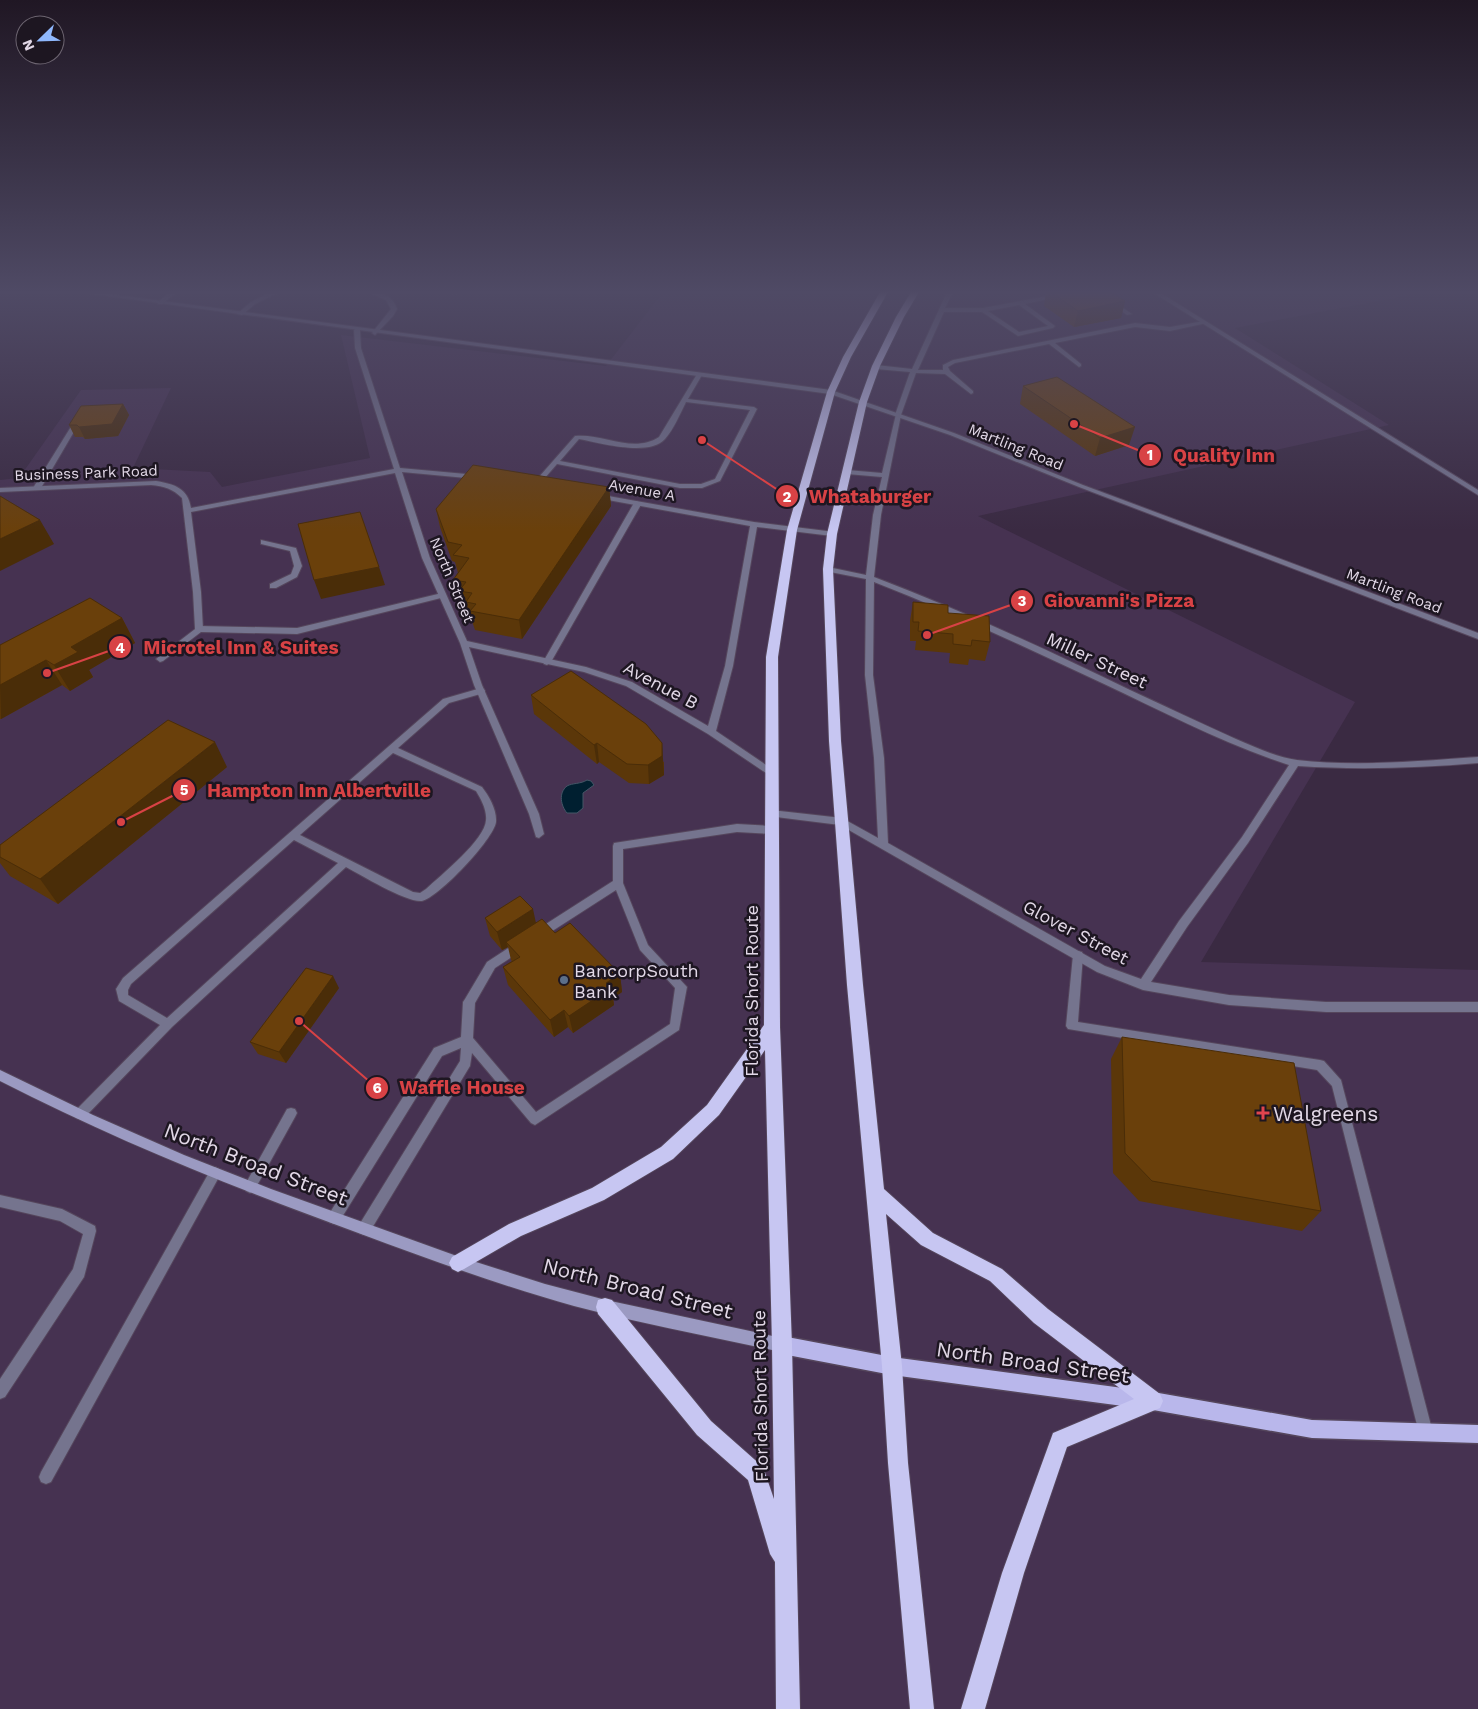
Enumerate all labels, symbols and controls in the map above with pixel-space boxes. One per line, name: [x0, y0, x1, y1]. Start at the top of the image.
north arrow: [15, 15, 65, 65]
text: N: [19, 37, 37, 53]
street label: Martling Road: [966, 420, 1066, 474]
callout: Quality Inn: [1138, 438, 1285, 472]
text: Quality Inn: [1173, 444, 1275, 467]
text: 1: [1147, 446, 1153, 464]
street label: Business Park Road: [14, 462, 158, 484]
street label: Avenue A: [607, 475, 677, 505]
callout: Whataburger: [774, 479, 941, 513]
text: Whataburger: [809, 485, 932, 508]
text: 2: [783, 488, 792, 506]
street label: North Street: [426, 534, 478, 626]
street label: Martling Road: [1344, 565, 1444, 617]
callout: Giovanni's Pizza: [1009, 584, 1205, 618]
text: Giovanni's Pizza: [1044, 589, 1194, 612]
text: 3: [1018, 592, 1027, 610]
street label: Miller Street: [1043, 627, 1151, 693]
callout: Microtel Inn & Suites: [108, 630, 348, 664]
text: Microtel Inn & Suites: [143, 636, 339, 659]
text: 4: [115, 639, 125, 657]
street label: Avenue B: [620, 657, 702, 713]
callout: Hampton Inn Albertville: [172, 773, 441, 807]
text: Hampton Inn Albertville: [207, 779, 431, 802]
text: 5: [180, 781, 189, 799]
street label: Glover Street: [1020, 895, 1133, 969]
street label: Florida Short Route: [741, 905, 762, 1077]
place label: BancorpSouth Bank: [574, 960, 699, 1002]
marker: BancorpSouth Bank: [558, 974, 570, 986]
callout: Waffle House: [364, 1071, 535, 1105]
text: Waffle House: [399, 1076, 525, 1099]
text: 6: [372, 1079, 382, 1097]
place label: Walgreens: [1273, 1101, 1378, 1126]
marker: Walgreens: [1257, 1107, 1269, 1119]
street label: North Broad Street: [161, 1117, 352, 1211]
street label: North Broad Street: [541, 1252, 736, 1324]
street label: Florida Short Route: [748, 1310, 772, 1482]
street label: North Broad Street: [935, 1336, 1131, 1388]

